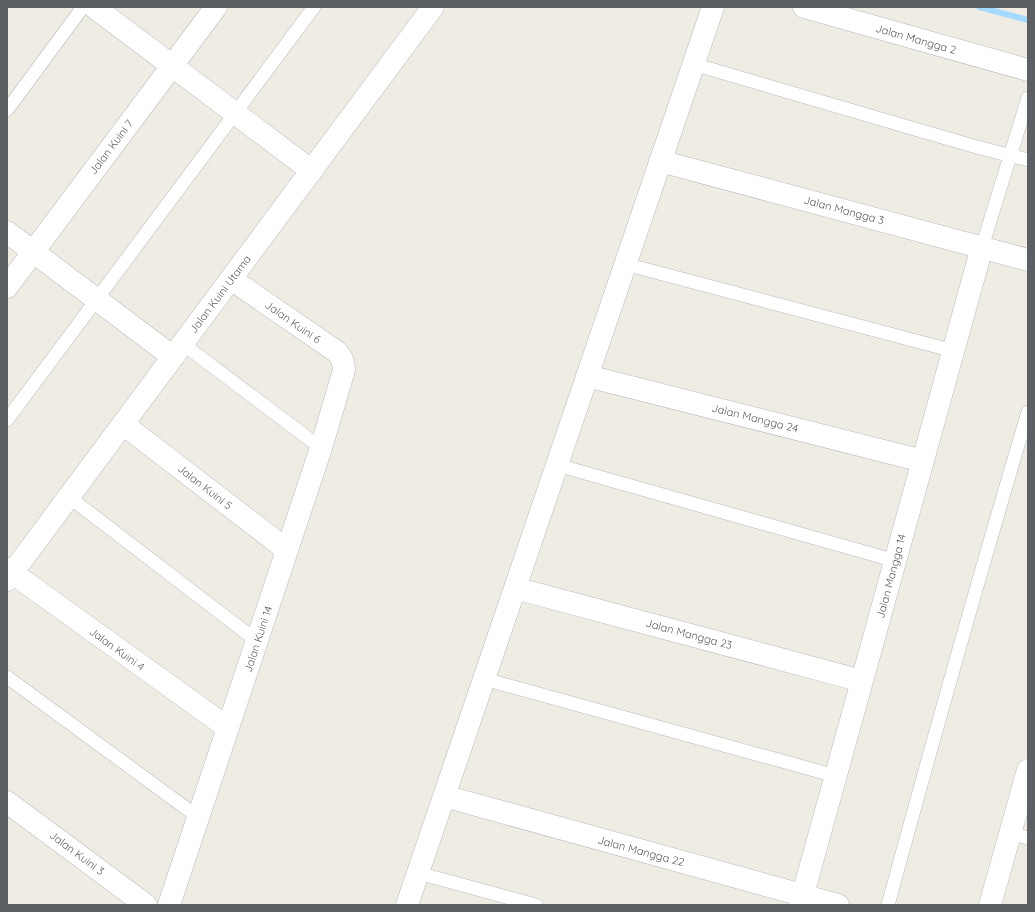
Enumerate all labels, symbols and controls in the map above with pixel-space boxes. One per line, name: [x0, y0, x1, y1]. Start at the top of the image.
street label: Jalan Mangga 2: [874, 21, 958, 57]
street label: Jalan Kuini 7: [86, 117, 136, 177]
street label: Jalan Mangga 3: [802, 193, 886, 228]
street label: Jalan Kuini Utama: [186, 252, 254, 336]
street label: Jalan Kuini 6: [262, 298, 324, 346]
street label: Jalan Mangga 24: [710, 400, 800, 436]
street label: Jalan Kuini 5: [175, 461, 235, 513]
street label: Jalan Mangga 14: [873, 532, 909, 620]
street label: Jalan Kuini 14: [241, 604, 275, 674]
street label: Jalan Mangga 23: [644, 616, 734, 652]
street label: Jalan Kuini 4: [87, 624, 148, 674]
street label: Jalan Kuini 3: [47, 828, 107, 878]
street label: Jalan Mangga 22: [596, 833, 686, 869]

